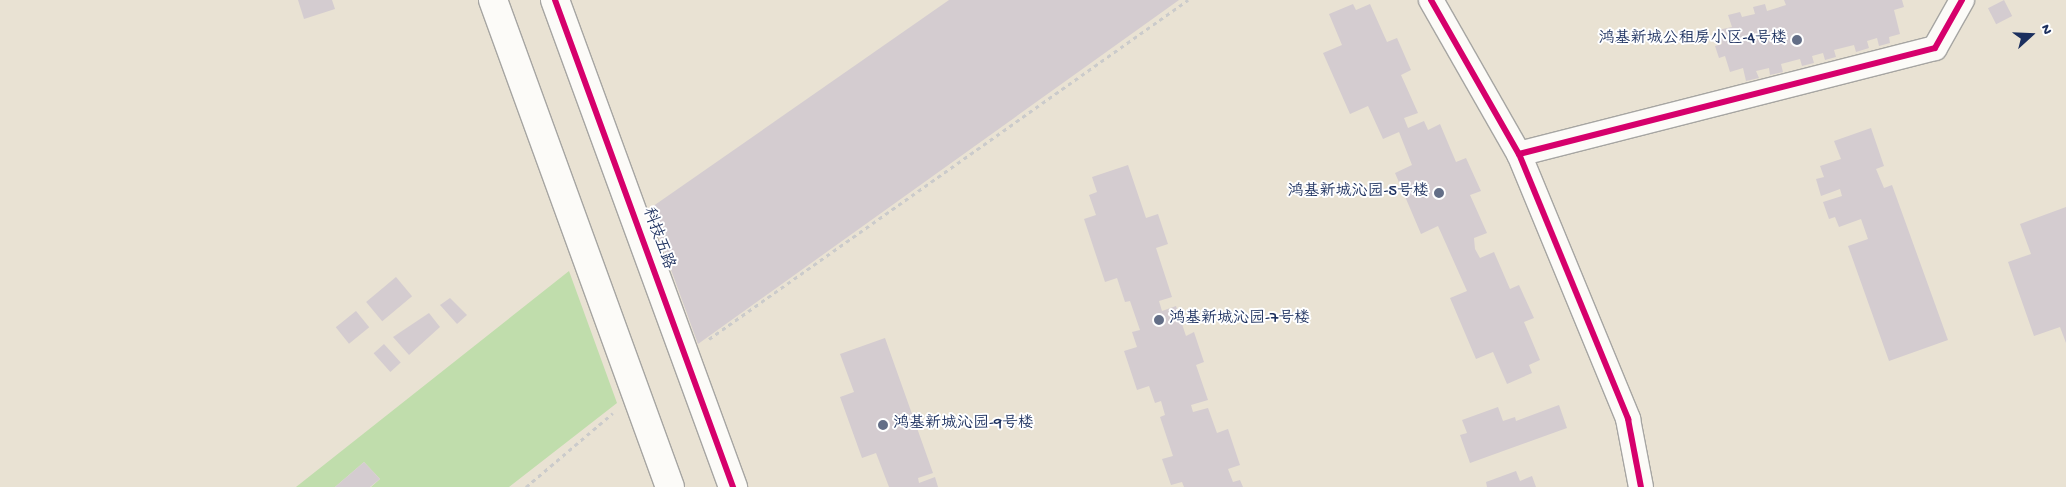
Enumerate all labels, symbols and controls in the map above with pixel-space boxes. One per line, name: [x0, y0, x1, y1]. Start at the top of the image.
north arrow: [2006, 10, 2056, 60]
text: N: [2036, 22, 2055, 37]
place label: 鸿基新城公租房小区-4号楼: [1598, 30, 1787, 50]
marker: 鸿基新城公租房小区-4号楼: [1791, 34, 1803, 46]
place label: 鸿基新城沁园-5号楼: [1288, 183, 1429, 203]
marker: 鸿基新城沁园-5号楼: [1433, 187, 1445, 199]
street label: 科技五路: [637, 206, 677, 272]
place label: 鸿基新城沁园-7号楼: [1169, 310, 1310, 330]
marker: 鸿基新城沁园-7号楼: [1153, 314, 1165, 326]
place label: 鸿基新城沁园-9号楼: [893, 415, 1034, 435]
marker: 鸿基新城沁园-9号楼: [877, 419, 889, 431]

